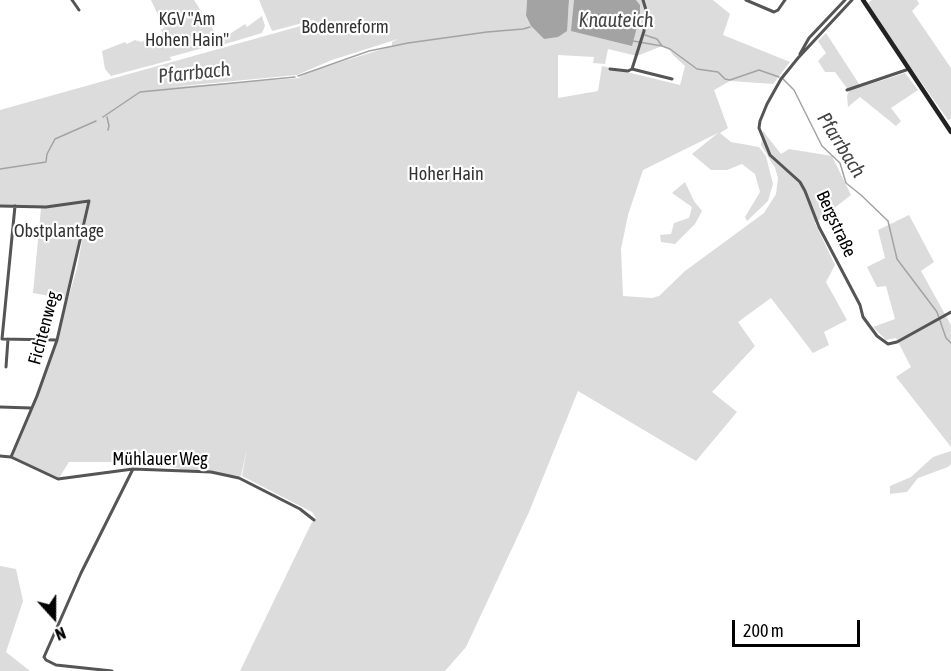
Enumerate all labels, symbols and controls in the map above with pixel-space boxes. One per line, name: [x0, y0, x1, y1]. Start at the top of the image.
park label: KGV "Am Hohen Hain": [145, 8, 229, 50]
water label: Knauteich: [579, 9, 653, 33]
park label: Bodenreform: [301, 16, 389, 38]
water label: Pfarrbach: [157, 57, 231, 89]
water label: Pfarrbach: [812, 108, 870, 182]
park label: Hoher Hain: [408, 163, 484, 185]
street label: Bergstraße: [811, 187, 861, 261]
park label: Obstplantage: [14, 220, 104, 242]
street label: Fichtenweg: [24, 289, 64, 367]
street label: Mühlauer Weg: [112, 448, 208, 470]
north arrow: [24, 587, 84, 647]
scale bar: [735, 608, 862, 646]
text: 200 m: [743, 620, 784, 641]
text: N: [53, 624, 68, 644]

